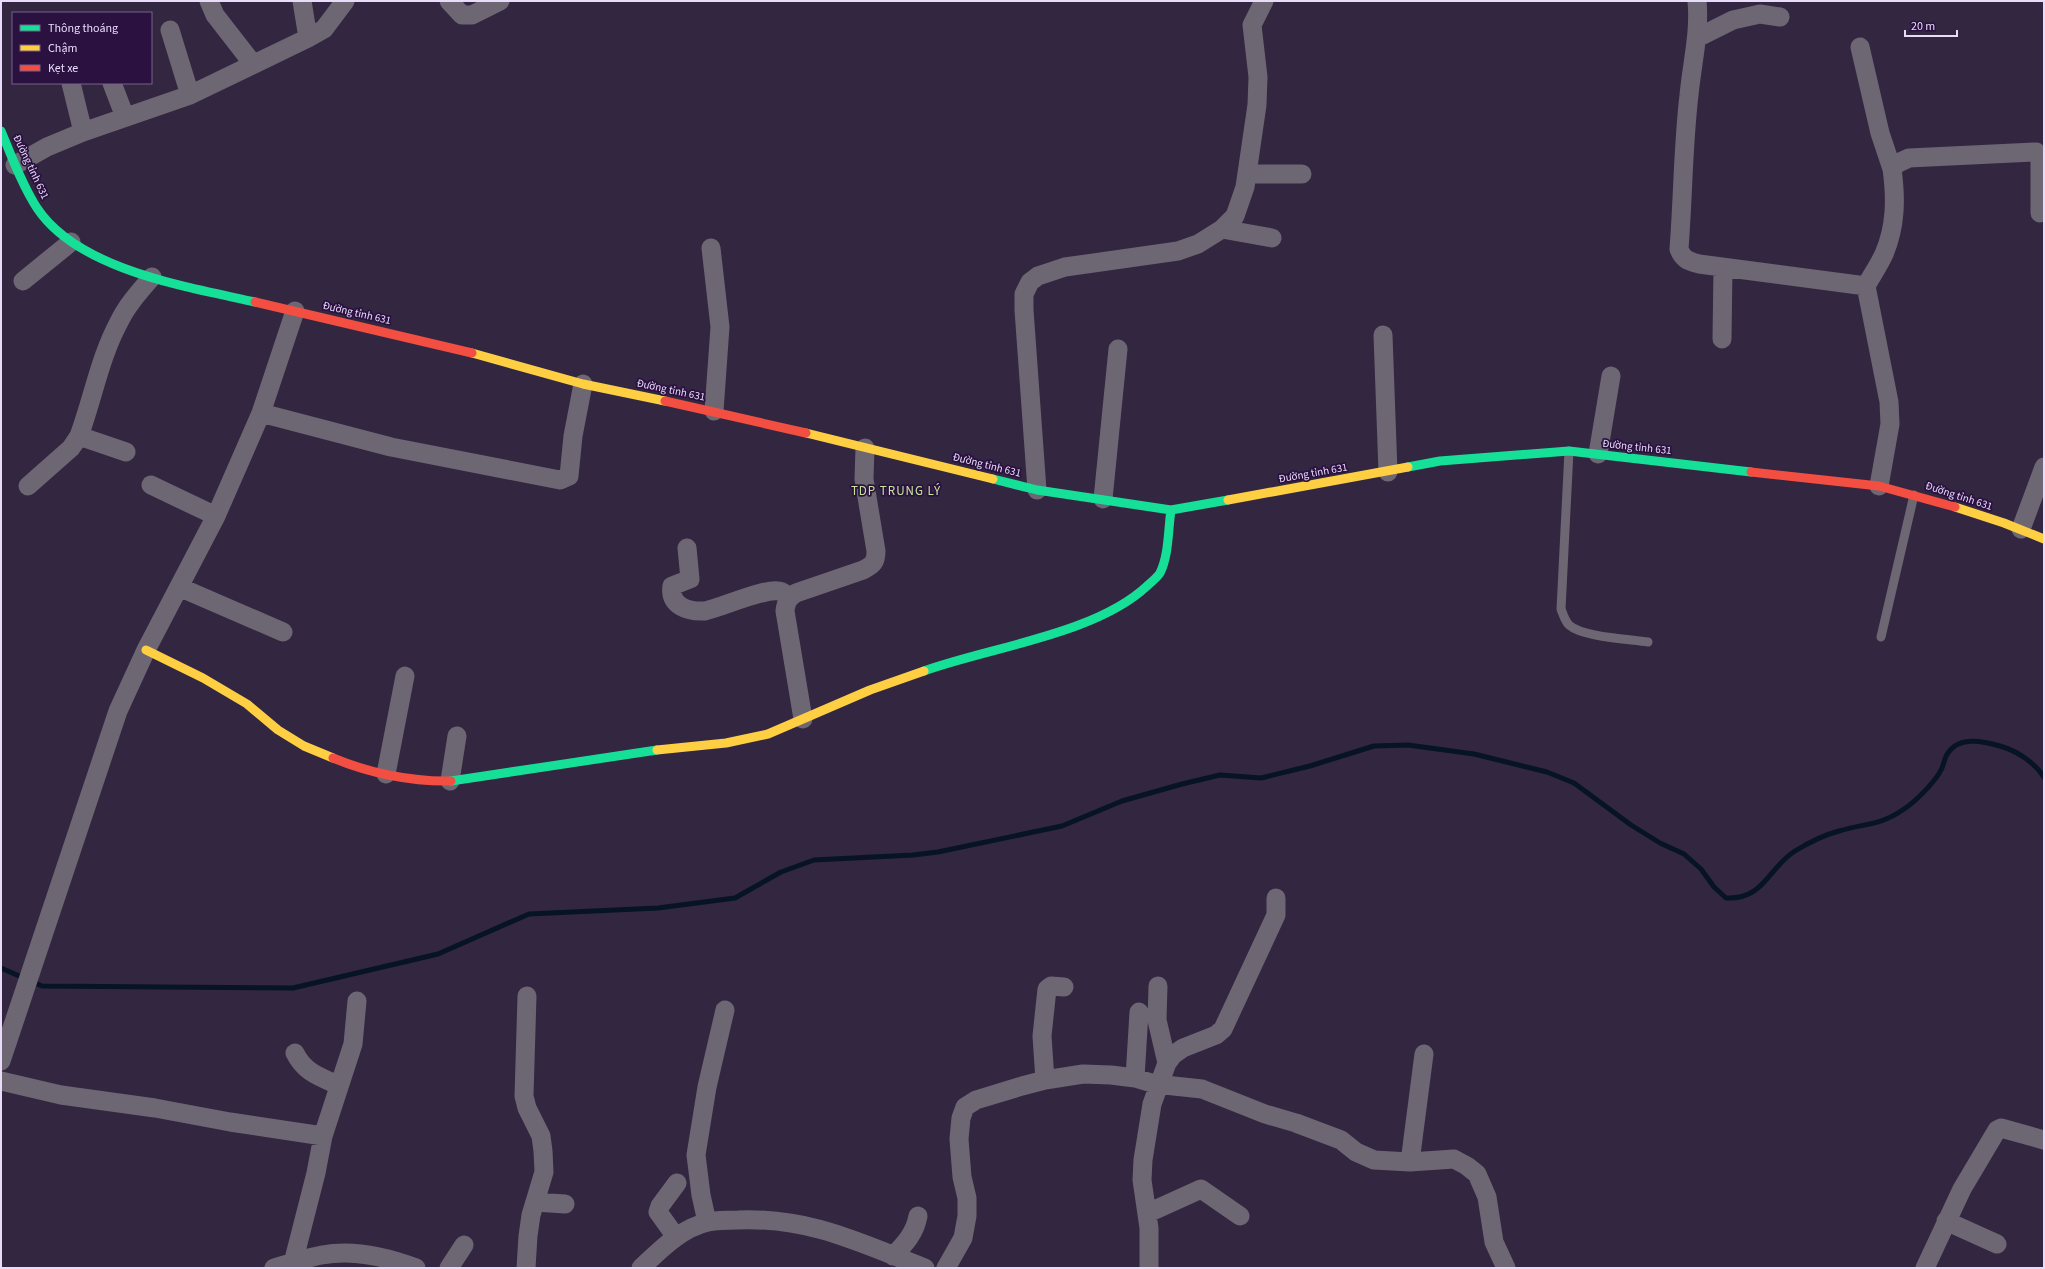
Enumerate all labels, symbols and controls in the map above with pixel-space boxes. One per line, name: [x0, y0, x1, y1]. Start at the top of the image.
legend: [12, 12, 152, 84]
scale bar: [1905, 12, 1957, 38]
text: 20 m: [1911, 18, 1935, 35]
text: Thông thoáng: [48, 20, 118, 37]
text: Chậm: [48, 40, 77, 57]
text: Kẹt xe: [48, 60, 78, 77]
street label: Đường tỉnh 631: [9, 132, 53, 202]
street label: Đường tỉnh 631: [321, 298, 393, 328]
street label: Đường tỉnh 631: [635, 375, 707, 405]
street label: Đường tỉnh 631: [1602, 436, 1672, 458]
street label: Đường tỉnh 631: [951, 449, 1023, 481]
street label: Đường tỉnh 631: [1277, 460, 1349, 486]
street label: Đường tỉnh 631: [1924, 478, 1994, 514]
district label: TDP TRUNG LÝ: [851, 482, 941, 500]

